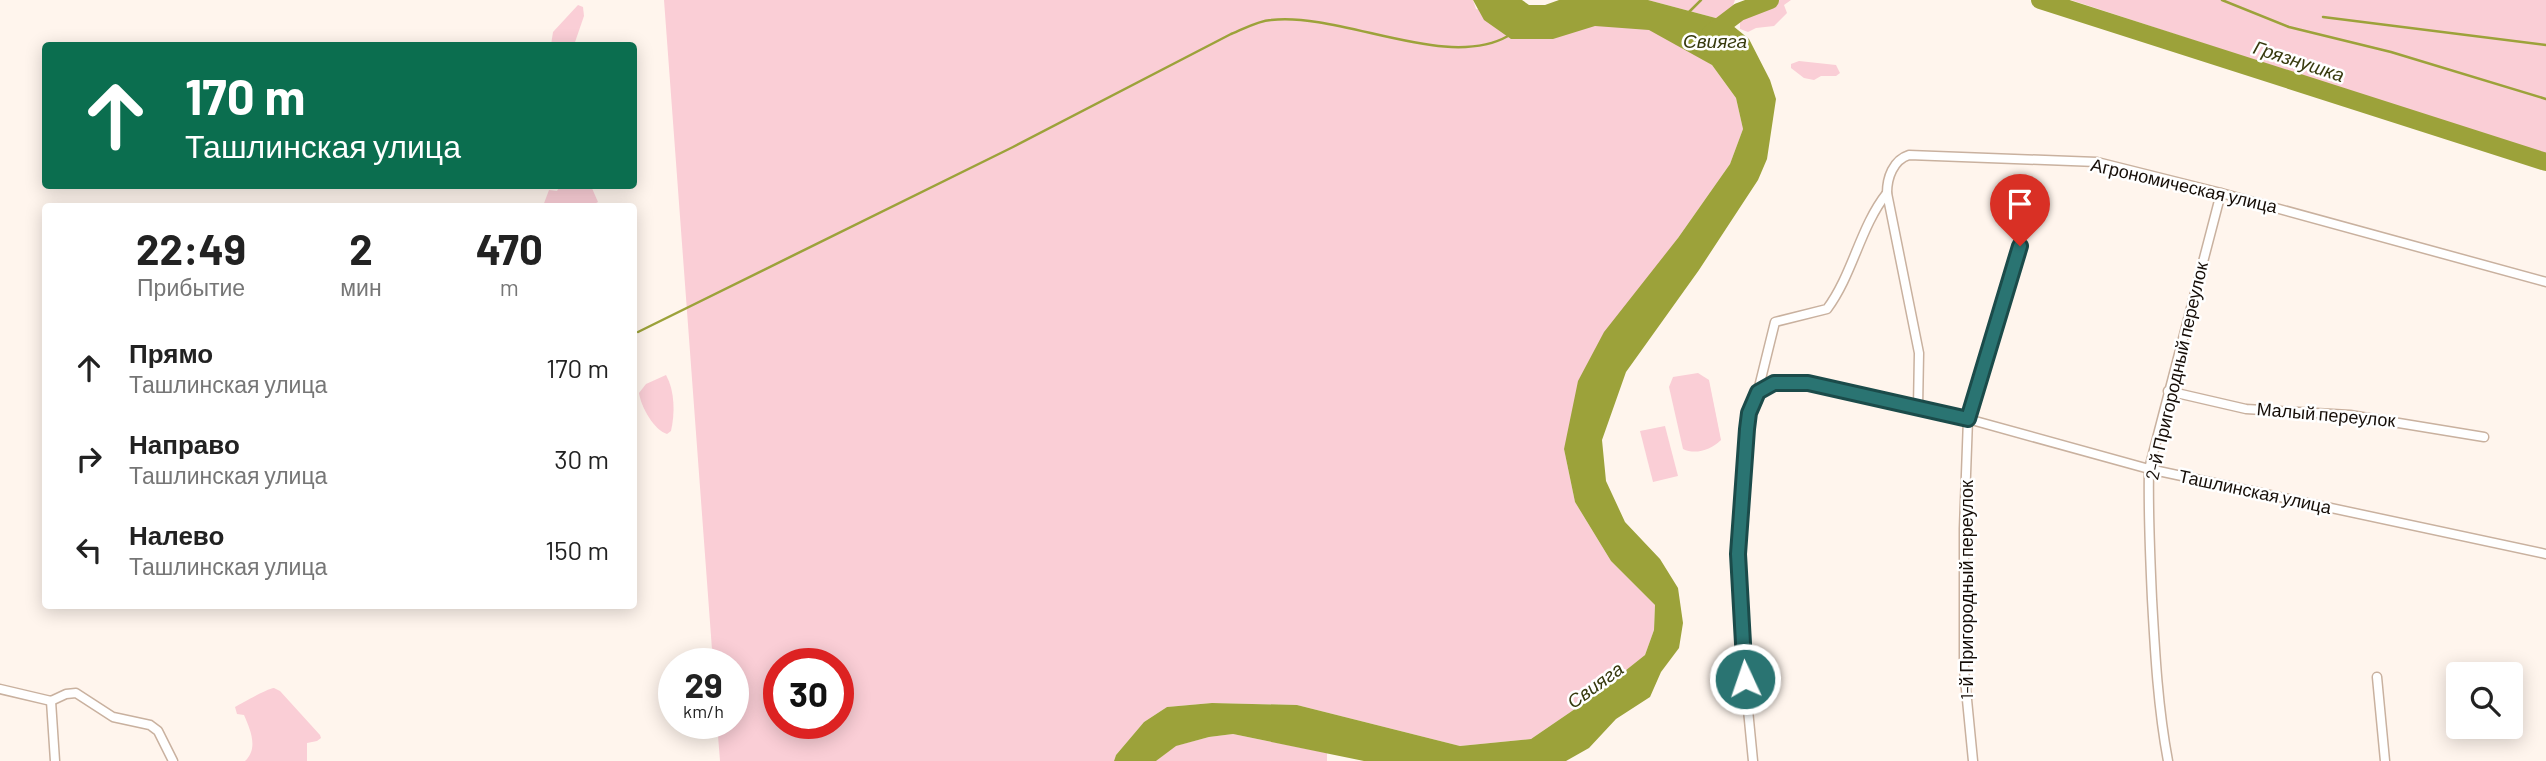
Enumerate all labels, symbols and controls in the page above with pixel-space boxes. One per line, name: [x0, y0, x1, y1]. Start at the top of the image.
water label: Свияга: [1683, 29, 1747, 52]
water label: Грязнушка: [2251, 35, 2347, 86]
text: 170 m: [185, 66, 305, 125]
icon: ahead: [70, 70, 161, 161]
text: Ташлинская улица: [185, 126, 461, 164]
street label: Агрономическая улица: [2089, 153, 2280, 217]
pin: [1990, 174, 2050, 246]
icon: arrive: [2001, 185, 2039, 223]
text: 22:49: [136, 223, 246, 273]
text: 2: [349, 223, 373, 273]
text: 470: [476, 223, 543, 273]
street label: 2-й Пригородный переулок: [2140, 260, 2212, 482]
text: Прибытие: [137, 273, 245, 301]
text: мин: [340, 273, 382, 301]
text: m: [500, 273, 519, 301]
text: Прямо: [129, 337, 213, 368]
icon: ahead: [70, 349, 108, 387]
text: 170 m: [546, 352, 609, 383]
text: Ташлинская улица: [129, 370, 327, 398]
street label: Малый переулок: [2256, 397, 2396, 431]
text: Направо: [129, 428, 240, 459]
icon: right: [70, 440, 108, 478]
text: 30 m: [554, 443, 609, 474]
text: Ташлинская улица: [129, 461, 327, 489]
street label: Ташлинская улица: [2177, 464, 2334, 518]
street label: 1-й Пригородный переулок: [1955, 480, 1977, 700]
text: Налево: [129, 519, 224, 550]
icon: left: [70, 531, 108, 569]
text: 150 m: [545, 534, 609, 565]
text: Ташлинская улица: [129, 552, 327, 580]
position arrow: [1708, 642, 1782, 716]
speed limit sign: 30: [763, 648, 854, 739]
water label: Свияга: [1562, 656, 1627, 713]
map controls: [2446, 662, 2523, 739]
button: search: [2446, 662, 2523, 739]
text: 29: [684, 663, 723, 705]
text: km/h: [683, 700, 724, 722]

